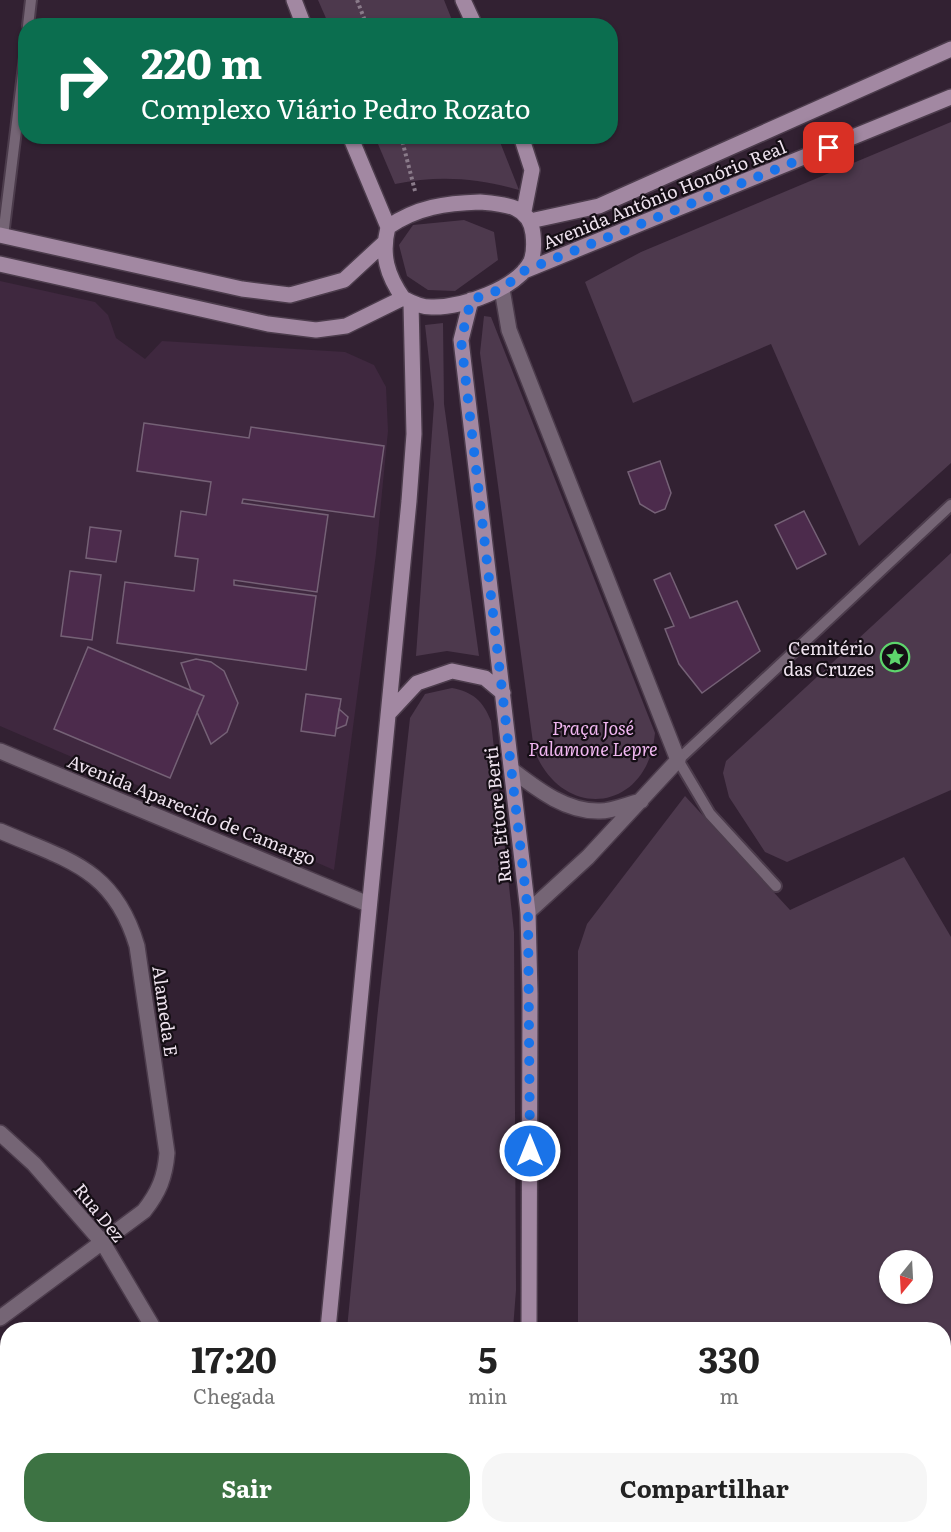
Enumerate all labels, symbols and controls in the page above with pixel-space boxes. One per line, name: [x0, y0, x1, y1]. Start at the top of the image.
text: 220 m: [141, 30, 262, 92]
icon: right: [42, 42, 120, 120]
text: Complexo Viário Pedro Rozato: [141, 87, 531, 127]
pin: [803, 122, 854, 173]
icon: arrive: [812, 131, 845, 164]
street label: Avenida Antônio Honório Real: [538, 133, 790, 255]
place label: Cemitério das Cruzes: [783, 634, 874, 682]
place icon: Cemitério das Cruzes: [879, 641, 911, 673]
park label: Praça José Palamone Lepre: [528, 714, 658, 762]
street label: Rua Ettore Berti: [476, 745, 518, 885]
street label: Avenida Aparecido de Camargo: [64, 747, 320, 871]
street label: Alameda E: [146, 964, 186, 1058]
position arrow: [498, 1119, 562, 1183]
street label: Rua Dez: [68, 1177, 132, 1247]
north arrow: [879, 1250, 933, 1304]
map controls: [879, 1250, 933, 1304]
text: 17:20: [191, 1331, 277, 1384]
text: 5: [478, 1331, 497, 1384]
text: 330: [698, 1331, 760, 1384]
text: Chegada: [193, 1380, 275, 1410]
text: min: [468, 1380, 507, 1410]
text: m: [719, 1380, 739, 1410]
button: Sair: [24, 1453, 470, 1522]
button: Compartilhar: [482, 1453, 927, 1522]

